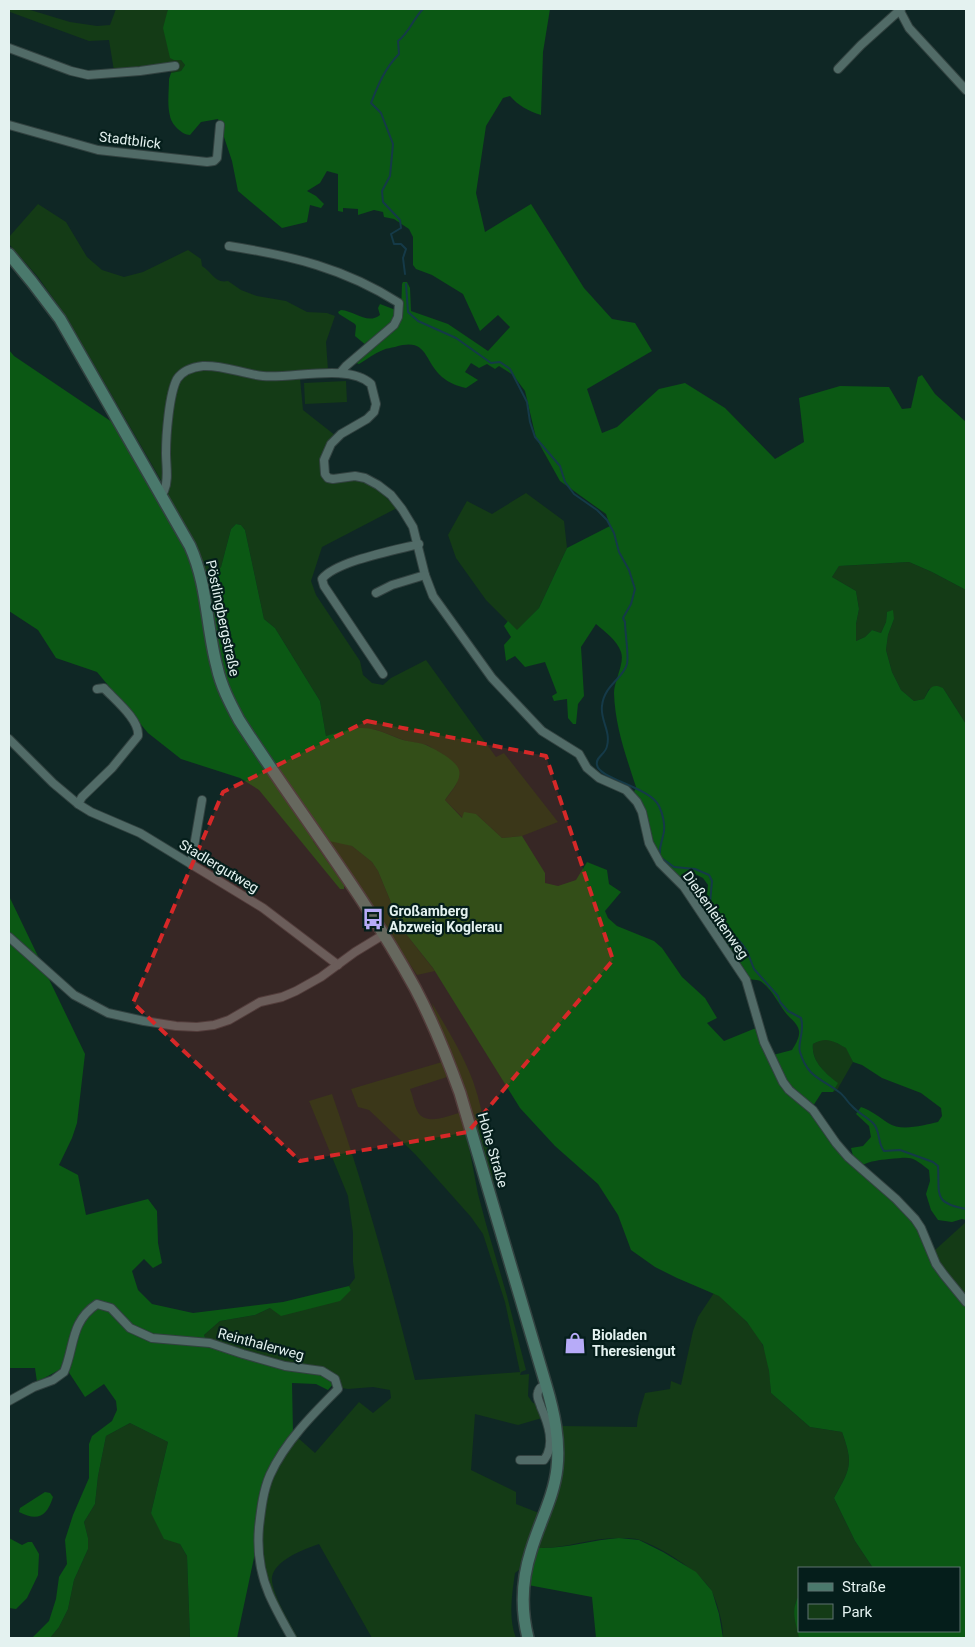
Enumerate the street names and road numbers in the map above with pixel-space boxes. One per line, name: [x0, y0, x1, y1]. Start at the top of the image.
street label: Stadtblick: [98, 128, 163, 152]
street label: Pöstlingbergstraße: [203, 558, 243, 678]
street label: Stadlergutweg: [176, 836, 262, 896]
street label: Dießenleitenweg: [680, 868, 752, 962]
street label: Hohe Straße: [475, 1111, 511, 1189]
street label: Reinthalerweg: [216, 1325, 306, 1363]

